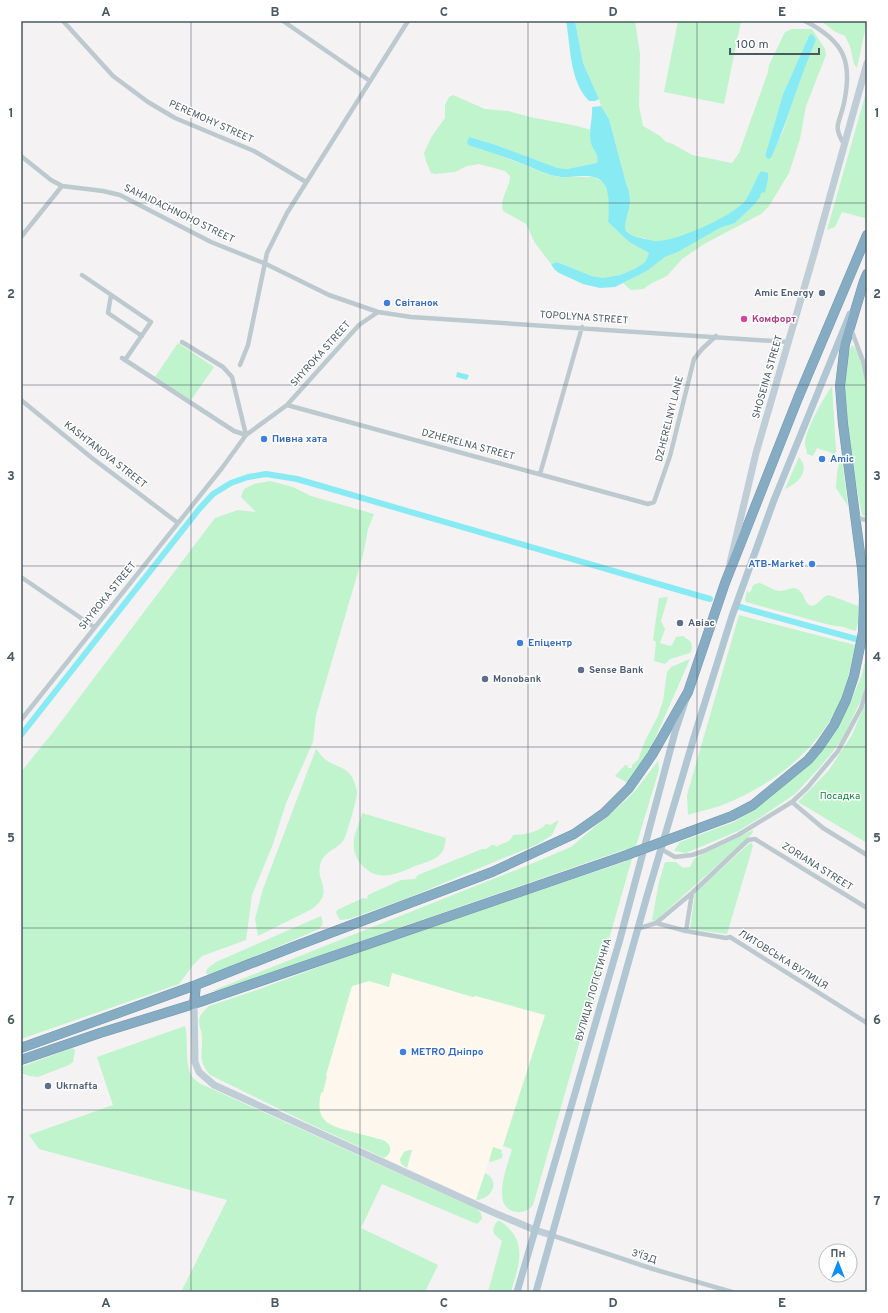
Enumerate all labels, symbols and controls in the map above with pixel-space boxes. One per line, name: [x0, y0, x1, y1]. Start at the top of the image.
text: A: [101, 5, 111, 21]
text: B: [271, 5, 280, 21]
text: C: [440, 5, 448, 21]
text: D: [608, 5, 618, 21]
text: E: [778, 5, 786, 21]
scale bar: [730, 30, 819, 56]
text: 100 m: [736, 37, 769, 53]
street label: PEREMOHY STREET: [167, 98, 255, 147]
text: 1: [8, 106, 14, 122]
text: 1: [874, 106, 880, 122]
street label: SAHAIDACHNOHO STREET: [122, 182, 237, 247]
text: 2: [7, 287, 15, 303]
place label: Amic Energy: [754, 287, 814, 300]
text: 2: [873, 287, 881, 303]
marker: Amic Energy: [817, 288, 827, 298]
place label: Світанок: [395, 297, 439, 310]
marker: Світанок: [382, 298, 392, 308]
street label: TOPOLYNA STREET: [539, 308, 629, 328]
place label: Комфорт: [752, 313, 796, 326]
marker: Комфорт: [739, 314, 749, 324]
street label: SHYROKA STREET: [288, 318, 354, 390]
street label: SHOSEINA STREET: [750, 333, 786, 420]
street label: DZHERELNYI LANE: [653, 375, 687, 463]
street label: KASHTANOVA STREET: [61, 419, 149, 491]
street label: DZHERELNA STREET: [420, 426, 516, 464]
place label: Пивна хата: [272, 433, 327, 446]
marker: Пивна хата: [259, 434, 269, 444]
place label: Amic: [830, 453, 854, 466]
marker: Amic: [817, 454, 827, 464]
text: 3: [7, 469, 15, 485]
text: 3: [873, 469, 881, 485]
place label: ATB-Market: [748, 558, 804, 571]
street label: SHYROKA STREET: [76, 559, 140, 633]
marker: ATB-Market: [807, 559, 817, 569]
place label: Авіас: [688, 617, 715, 630]
marker: Авіас: [675, 618, 685, 628]
place label: Епіцентр: [528, 637, 573, 650]
marker: Епіцентр: [515, 638, 525, 648]
text: 4: [7, 650, 15, 666]
text: 4: [873, 650, 881, 666]
place label: Sense Bank: [589, 664, 644, 677]
marker: Sense Bank: [576, 665, 586, 675]
place label: Monobank: [493, 673, 542, 686]
marker: Monobank: [480, 674, 490, 684]
park label: Посадка: [820, 790, 860, 803]
text: 5: [7, 831, 15, 847]
text: 5: [873, 831, 881, 847]
street label: ZORIANA STREET: [779, 840, 855, 894]
street label: ЛИТОВСЬКА ВУЛИЦЯ: [736, 927, 830, 993]
street label: ВУЛИЦЯ ЛОГІСТИЧНА: [573, 937, 615, 1043]
text: 6: [7, 1013, 15, 1029]
text: 6: [873, 1013, 881, 1029]
place label: METRO Дніпро: [411, 1046, 484, 1059]
marker: METRO Дніпро: [398, 1047, 408, 1057]
place label: Ukrnafta: [56, 1080, 98, 1093]
marker: Ukrnafta: [43, 1081, 53, 1091]
text: 7: [8, 1194, 15, 1210]
text: 7: [874, 1194, 881, 1210]
north arrow: [818, 1243, 858, 1283]
street label: З'ЇЗД: [630, 1247, 659, 1267]
text: Пн: [831, 1247, 845, 1261]
text: A: [101, 1296, 111, 1312]
text: B: [271, 1296, 280, 1312]
text: C: [440, 1296, 448, 1312]
text: D: [608, 1296, 618, 1312]
text: E: [778, 1296, 786, 1312]

